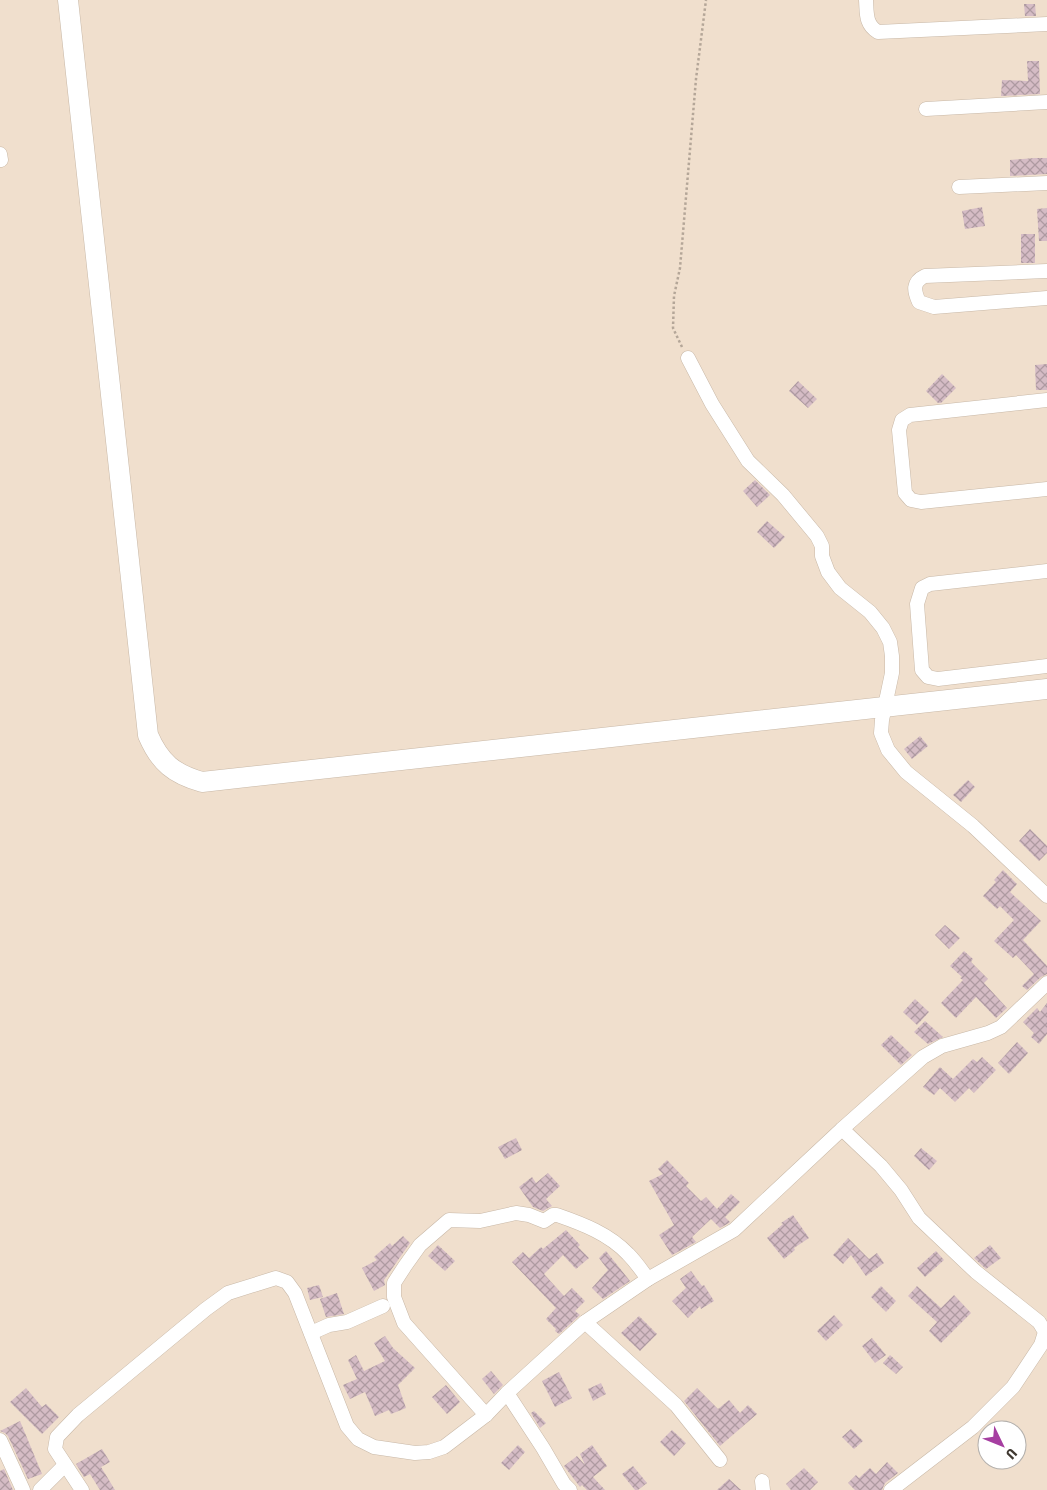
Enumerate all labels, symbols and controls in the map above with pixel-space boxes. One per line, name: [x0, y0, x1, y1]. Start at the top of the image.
north arrow: [977, 1420, 1027, 1470]
text: U: [1002, 1445, 1020, 1462]

